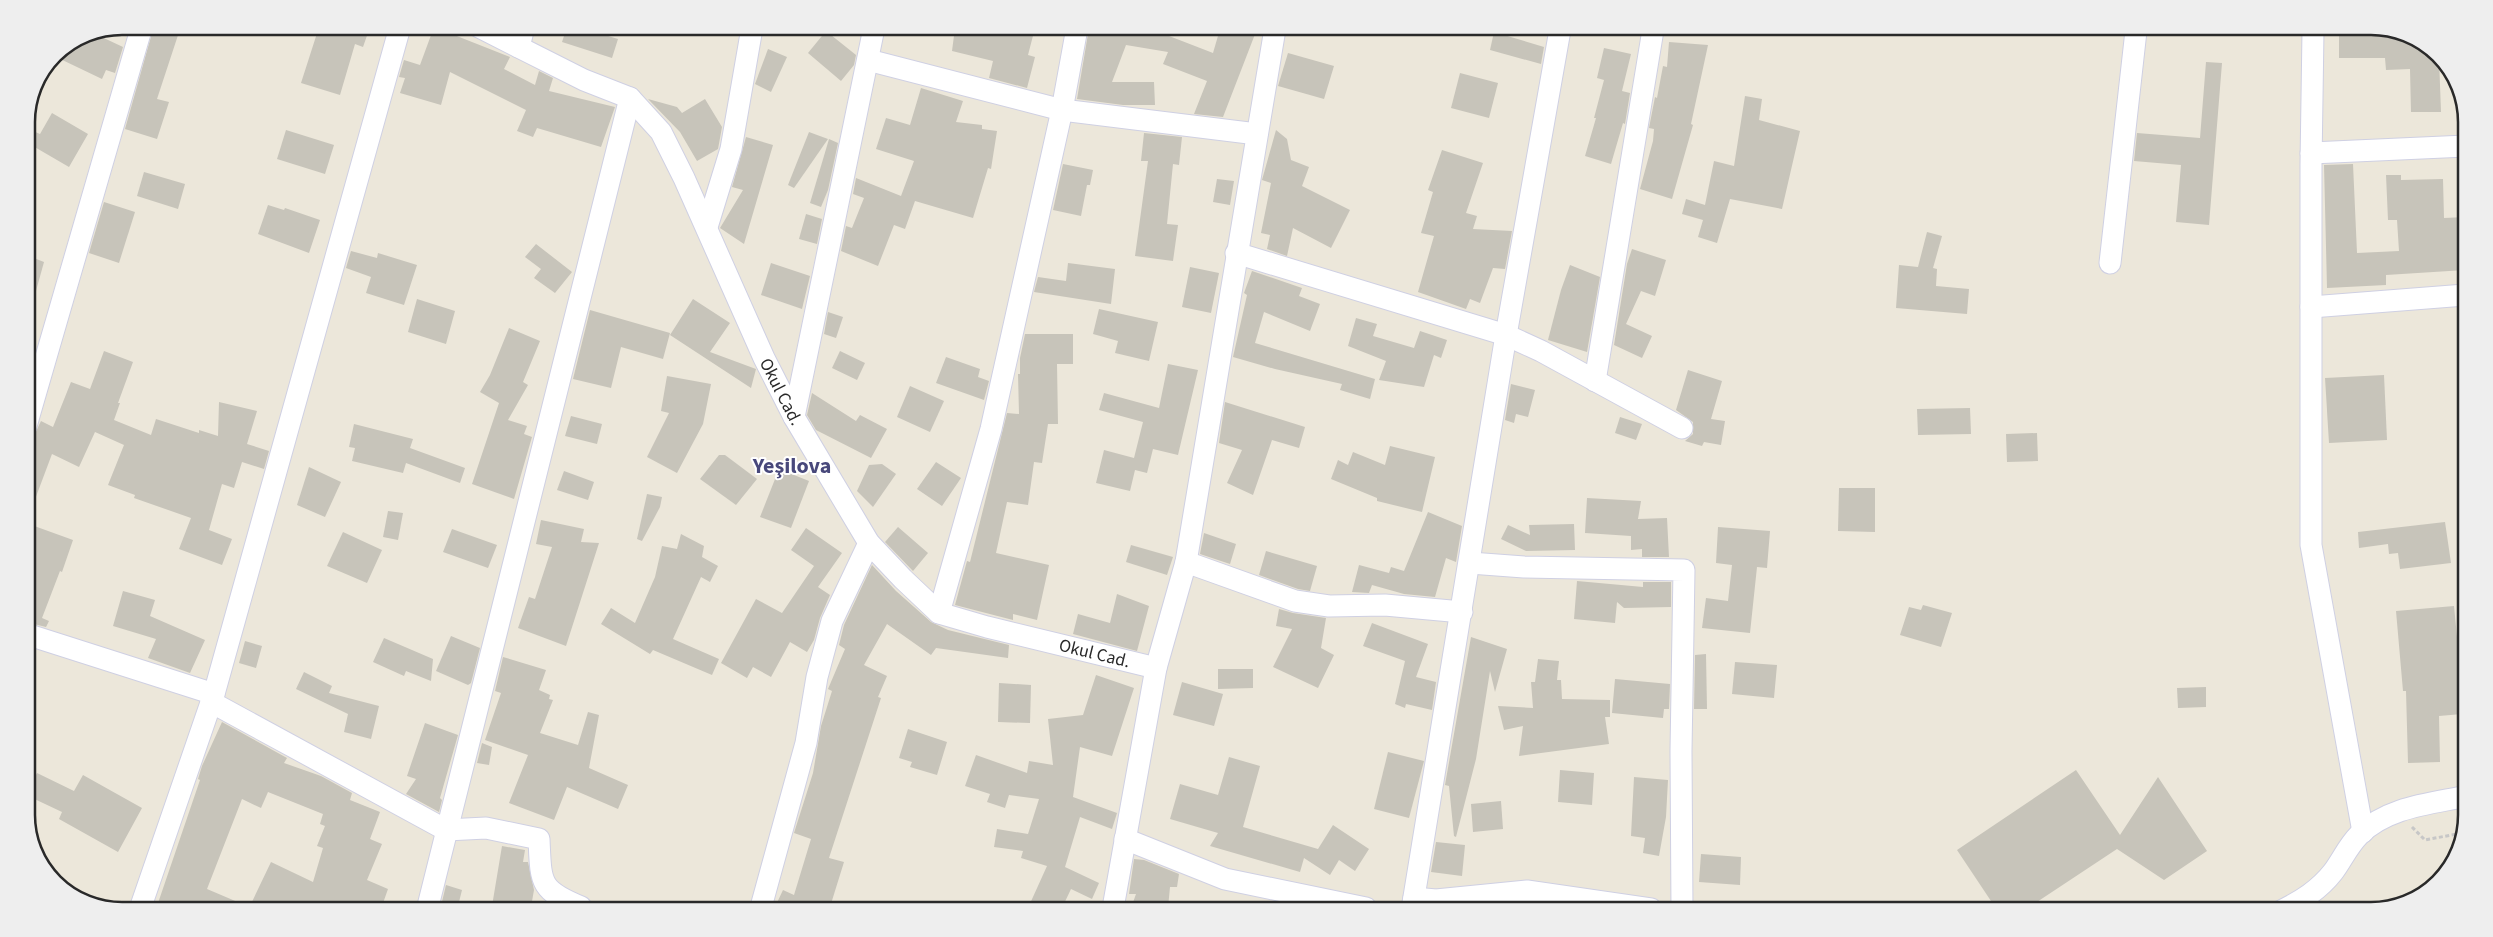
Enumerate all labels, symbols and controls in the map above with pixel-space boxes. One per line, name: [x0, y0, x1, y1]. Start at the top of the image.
street label: Okul Cad.: [753, 354, 809, 430]
district label: Yeşilova: [752, 450, 831, 482]
street label: Okul Cad.: [1056, 632, 1133, 674]

